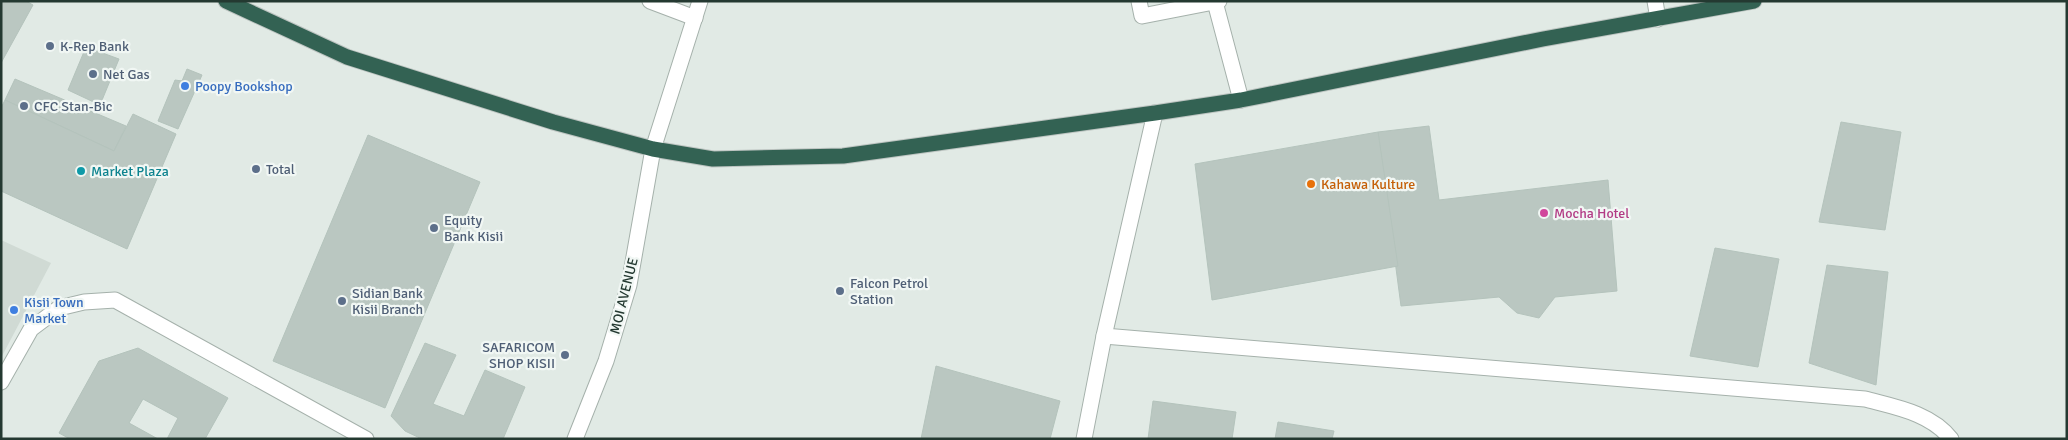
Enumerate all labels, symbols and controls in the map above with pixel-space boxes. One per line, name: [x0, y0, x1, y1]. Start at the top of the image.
place label: K-Rep Bank: [60, 38, 129, 55]
marker: K-Rep Bank: [44, 40, 56, 52]
place label: Net Gas: [103, 66, 150, 83]
marker: Net Gas: [87, 68, 99, 80]
place label: Poopy Bookshop: [195, 78, 293, 95]
marker: Poopy Bookshop: [179, 80, 191, 92]
place label: CFC Stan-Bic: [34, 98, 113, 115]
marker: CFC Stan-Bic: [18, 100, 30, 112]
place label: Total: [266, 161, 295, 178]
place label: Market Plaza: [91, 163, 169, 180]
marker: Total: [250, 163, 262, 175]
marker: Market Plaza: [75, 165, 87, 177]
place label: Kahawa Kulture: [1321, 176, 1415, 193]
marker: Kahawa Kulture: [1305, 178, 1317, 190]
place label: Mocha Hotel: [1554, 205, 1629, 222]
marker: Mocha Hotel: [1538, 207, 1550, 219]
place label: Equity Bank Kisii: [444, 212, 503, 245]
marker: Equity Bank Kisii: [428, 222, 440, 234]
street label: MOI AVENUE: [606, 256, 642, 336]
place label: Falcon Petrol Station: [850, 275, 928, 308]
place label: Sidian Bank Kisii Branch: [352, 285, 423, 318]
marker: Falcon Petrol Station: [834, 285, 846, 297]
place label: Kisii Town Market: [24, 294, 84, 327]
marker: Sidian Bank Kisii Branch: [336, 295, 348, 307]
marker: Kisii Town Market: [8, 304, 20, 316]
place label: SAFARICOM SHOP KISII: [482, 339, 555, 372]
marker: SAFARICOM SHOP KISII: [559, 349, 571, 361]

